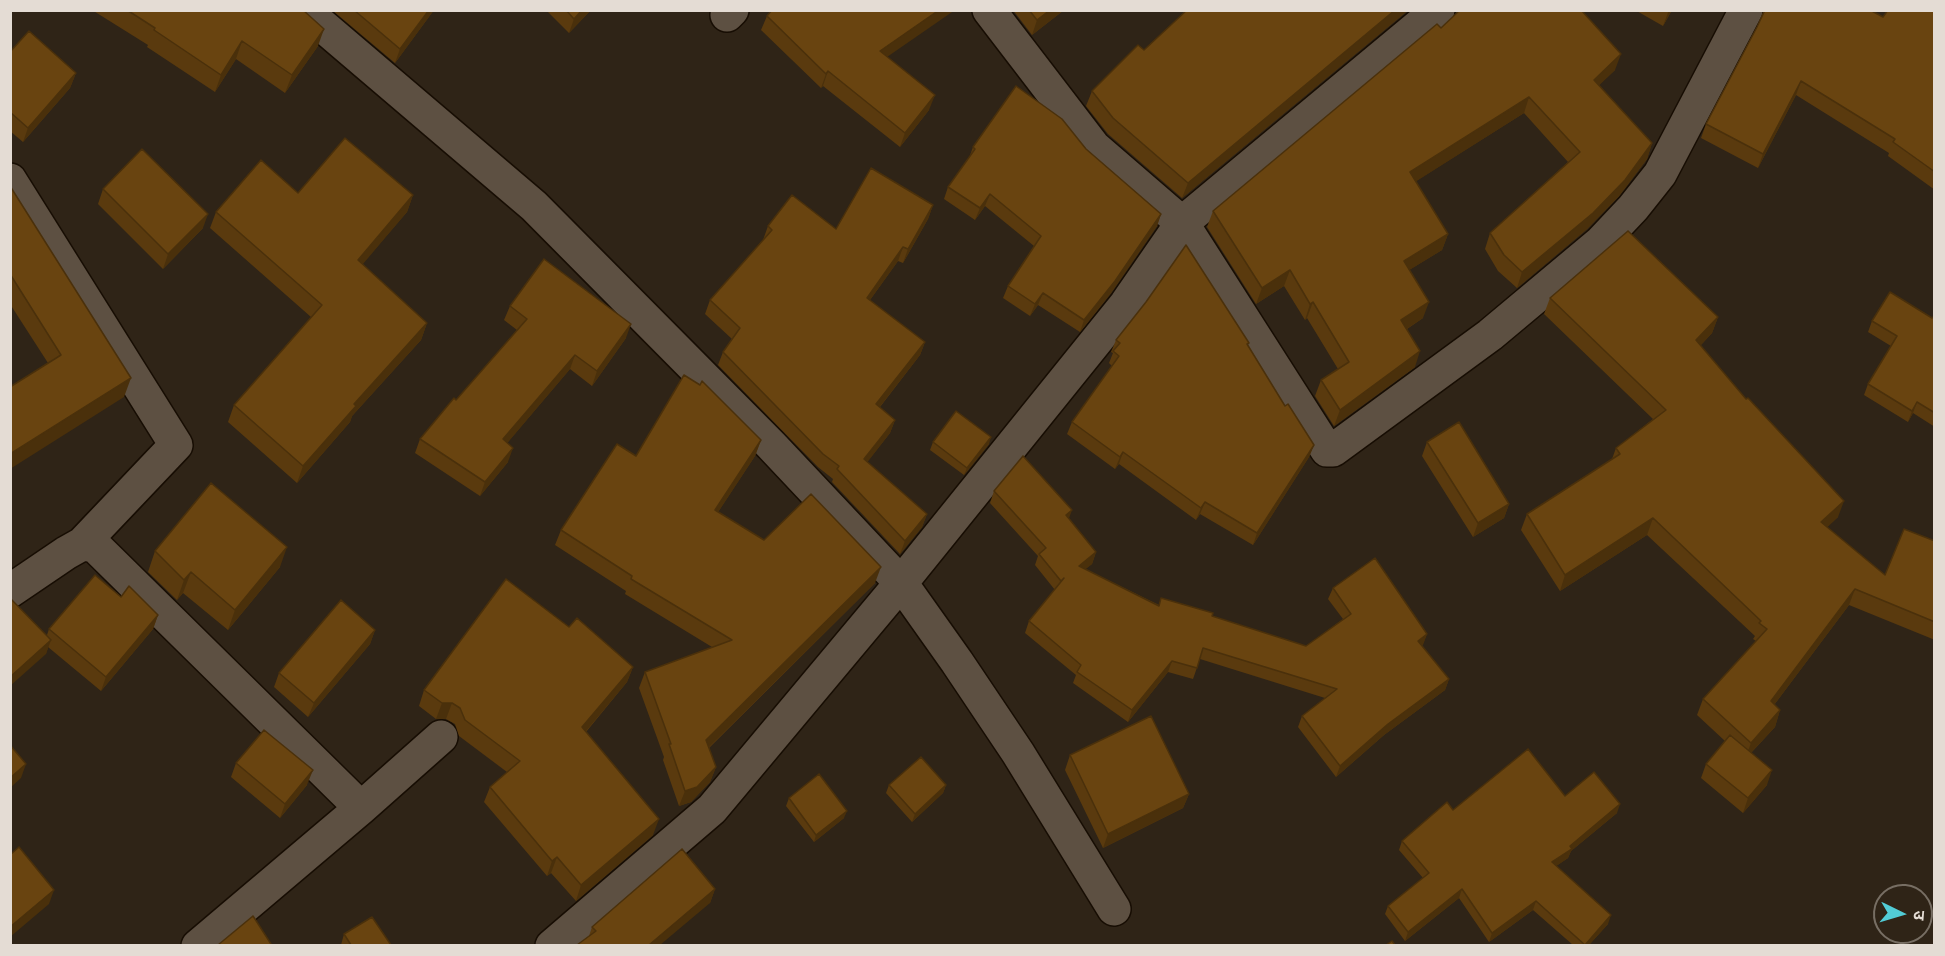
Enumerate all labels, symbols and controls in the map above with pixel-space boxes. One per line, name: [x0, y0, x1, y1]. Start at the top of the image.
north arrow: [1873, 884, 1933, 944]
text: उ: [1910, 910, 1929, 921]

